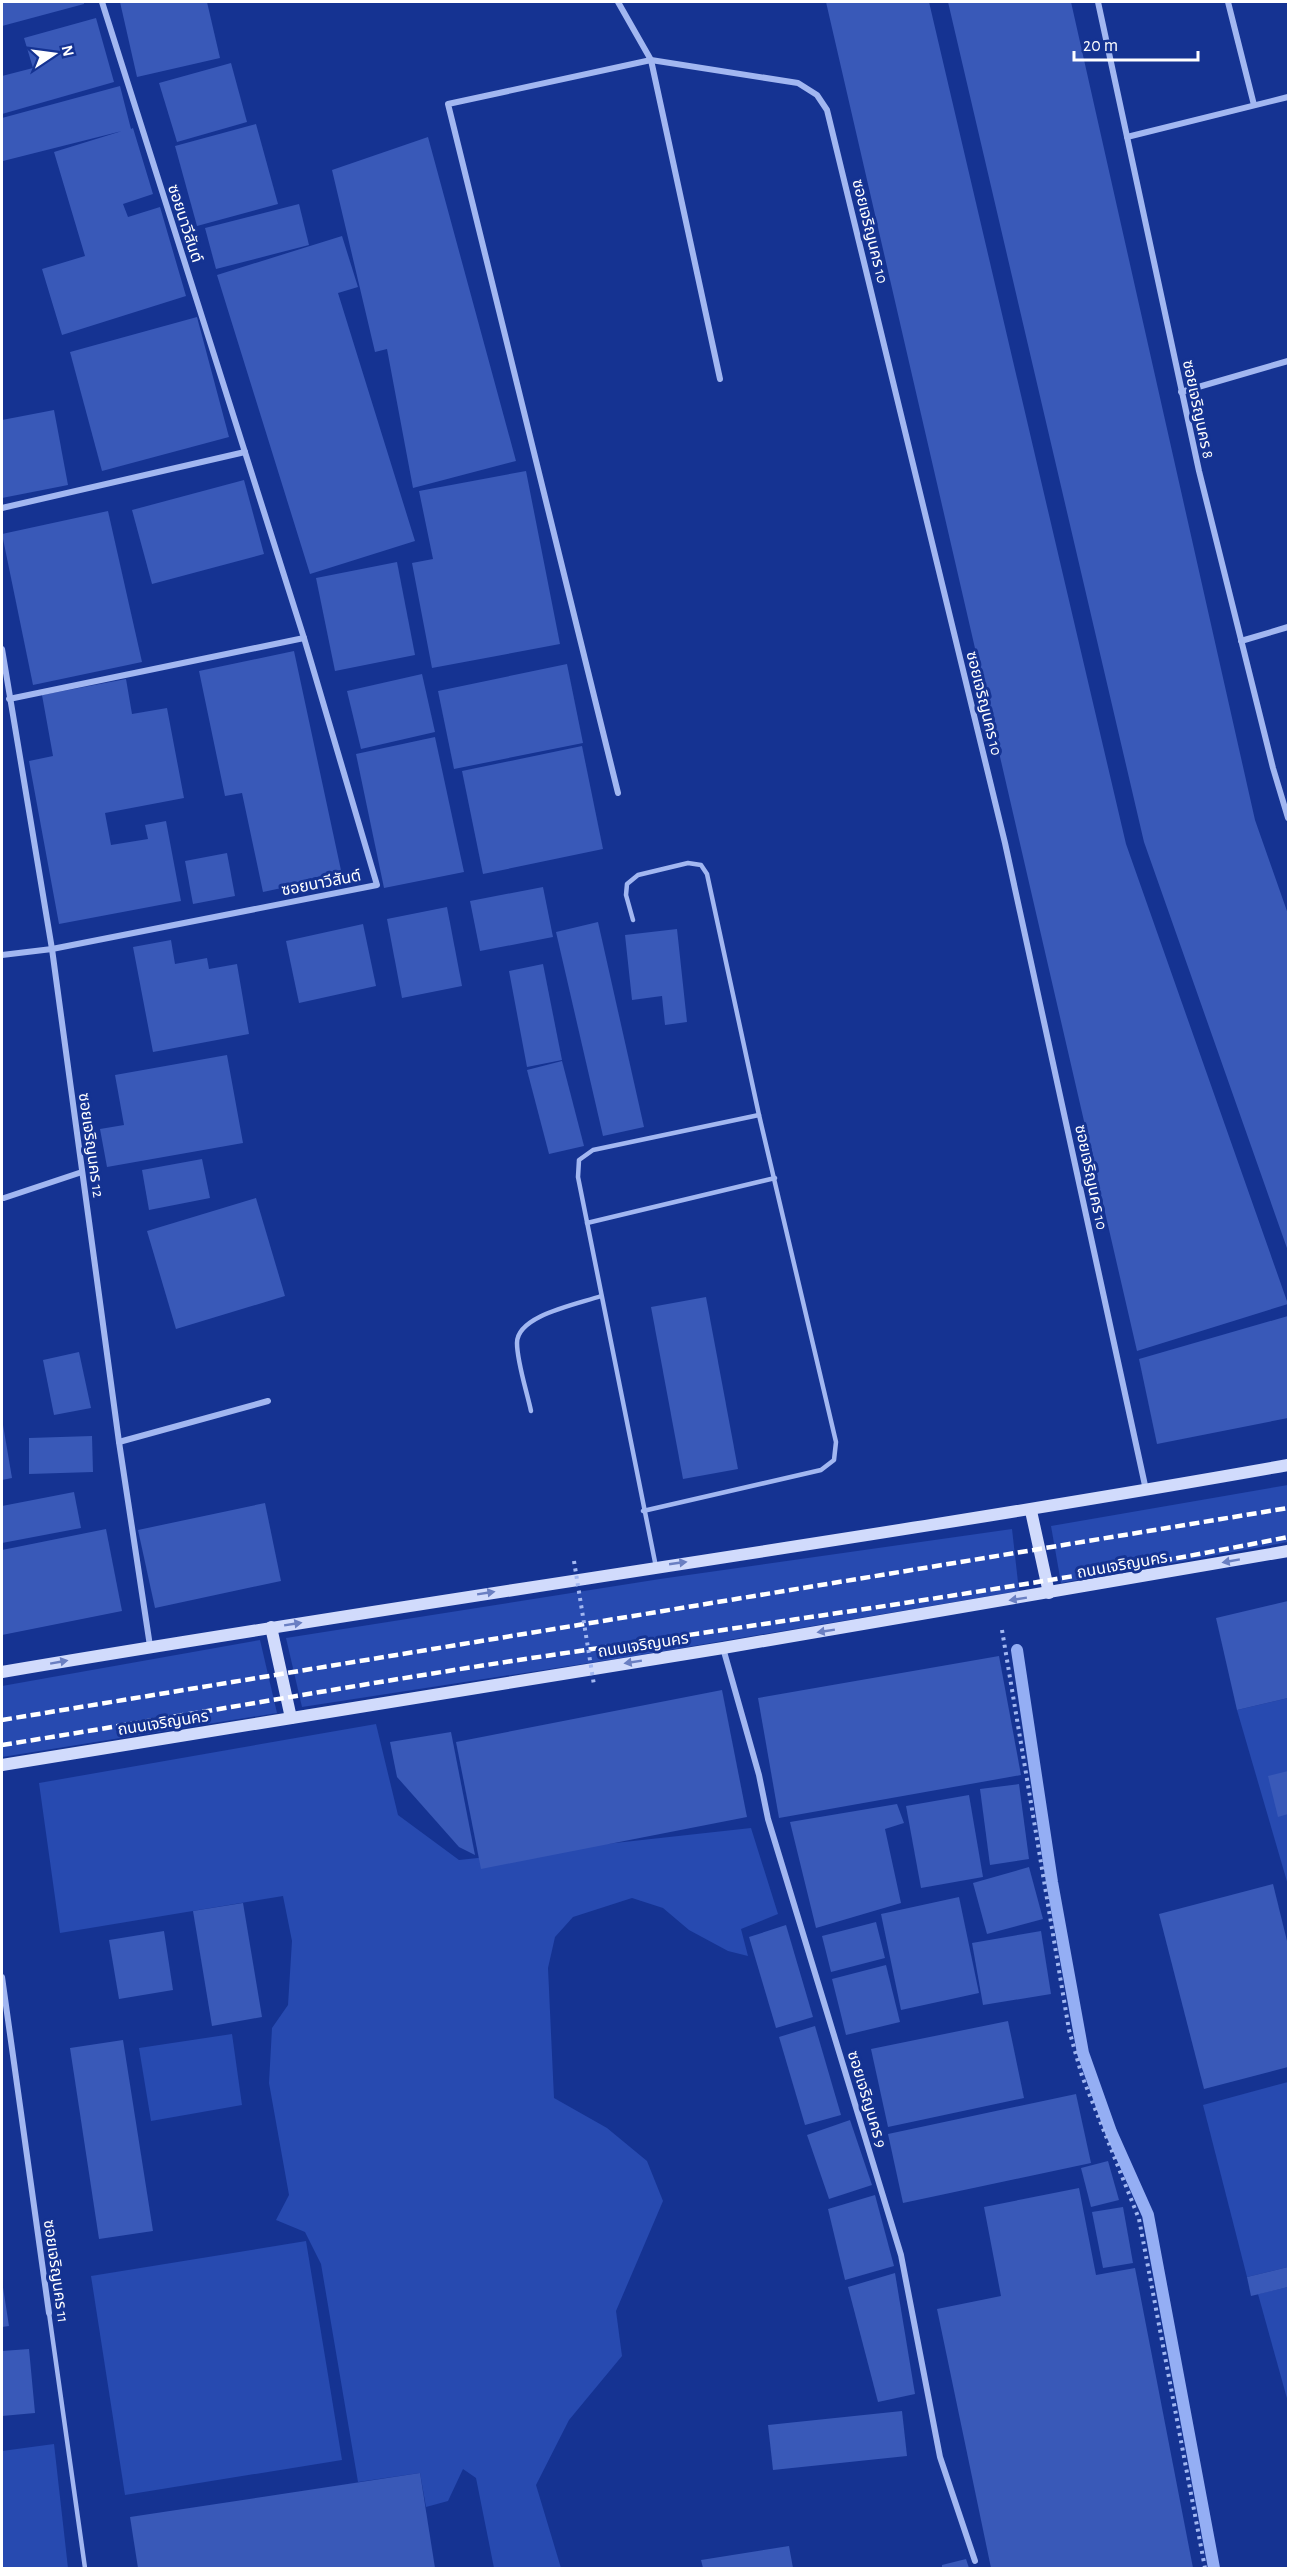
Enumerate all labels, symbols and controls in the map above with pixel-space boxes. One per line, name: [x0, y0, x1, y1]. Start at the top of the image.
north arrow: [24, 24, 84, 84]
scale bar: [1074, 24, 1198, 62]
text: 20 m: [1083, 37, 1118, 55]
text: N: [59, 44, 77, 58]
street label: ซอยเจริญนคร 10: [849, 178, 891, 285]
street label: ซอยนาวีสันต์: [165, 182, 205, 264]
street label: ซอยเจริญนคร 8: [1180, 358, 1216, 460]
street label: ซอยเจริญนคร 10: [963, 650, 1005, 757]
street label: ซอยนาวีสันต์: [280, 867, 362, 899]
street label: ซอยเจริญนคร 12: [76, 1092, 106, 1199]
street label: ซอยเจริญนคร 10: [1072, 1123, 1110, 1231]
street label: ถนนเจริญนคร: [1076, 1549, 1169, 1581]
one-way arrow: [1221, 1557, 1240, 1566]
one-way arrow: [669, 1559, 688, 1568]
one-way arrow: [476, 1589, 495, 1598]
one-way arrow: [1009, 1594, 1028, 1603]
one-way arrow: [284, 1619, 303, 1628]
one-way arrow: [816, 1626, 835, 1635]
street label: ถนนเจริญนคร: [597, 1630, 690, 1660]
one-way arrow: [50, 1657, 69, 1666]
one-way arrow: [624, 1658, 643, 1667]
street label: ถนนเจริญนคร: [117, 1708, 210, 1738]
street label: ซอยเจริญนคร 9: [845, 2049, 889, 2150]
street label: ซอยเจริญนคร 11: [41, 2219, 71, 2324]

